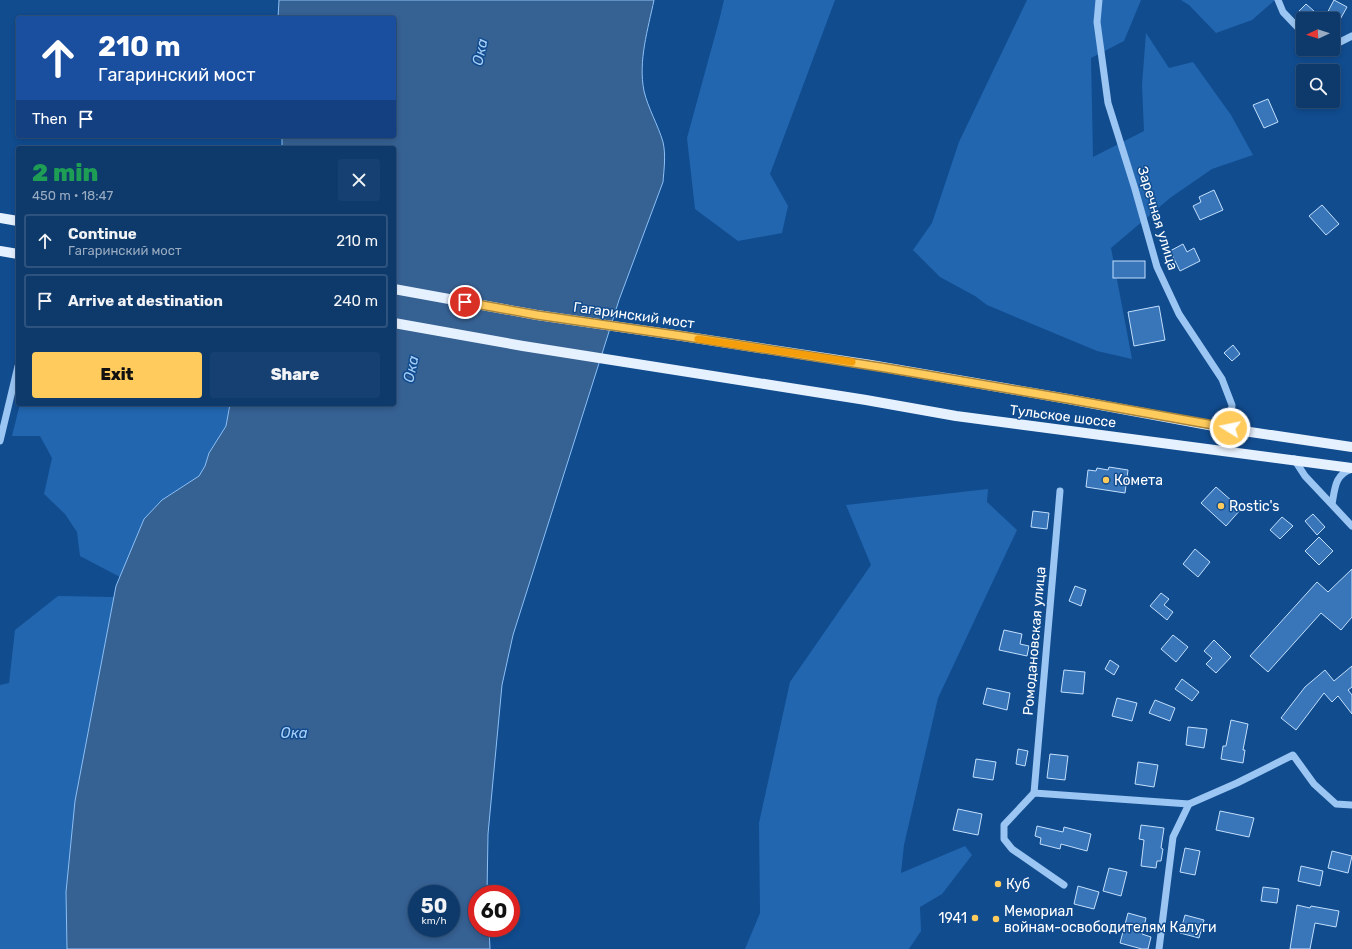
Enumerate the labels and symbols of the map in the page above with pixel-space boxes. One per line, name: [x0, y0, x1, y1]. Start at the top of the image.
north arrow: [1296, 12, 1340, 56]
water label: Ока: [468, 37, 492, 67]
street label: Заречная улица: [1134, 164, 1181, 272]
pin: [448, 285, 482, 319]
street label: Гагаринский мост: [572, 299, 696, 332]
water label: Ока: [399, 354, 423, 384]
street label: Тульское шоссе: [1009, 402, 1117, 431]
position arrow: [1209, 407, 1251, 449]
place label: Комета: [1114, 472, 1163, 489]
marker: Комета: [1101, 475, 1111, 485]
place label: Rostic's: [1229, 498, 1279, 515]
marker: Rostic's: [1216, 501, 1226, 511]
street label: Ромодановская улица: [1020, 566, 1049, 716]
water label: Ока: [281, 724, 308, 742]
place label: Куб: [1006, 876, 1030, 893]
marker: Куб: [993, 879, 1003, 889]
speed limit sign: 60: [468, 885, 520, 937]
place label: Мемориал войнам-освободителям Калуги: [1004, 903, 1216, 936]
place label: 1941: [939, 910, 967, 927]
marker: 1941: [970, 913, 980, 923]
marker: Мемориал войнам-освободителям Калуги: [991, 914, 1001, 924]

